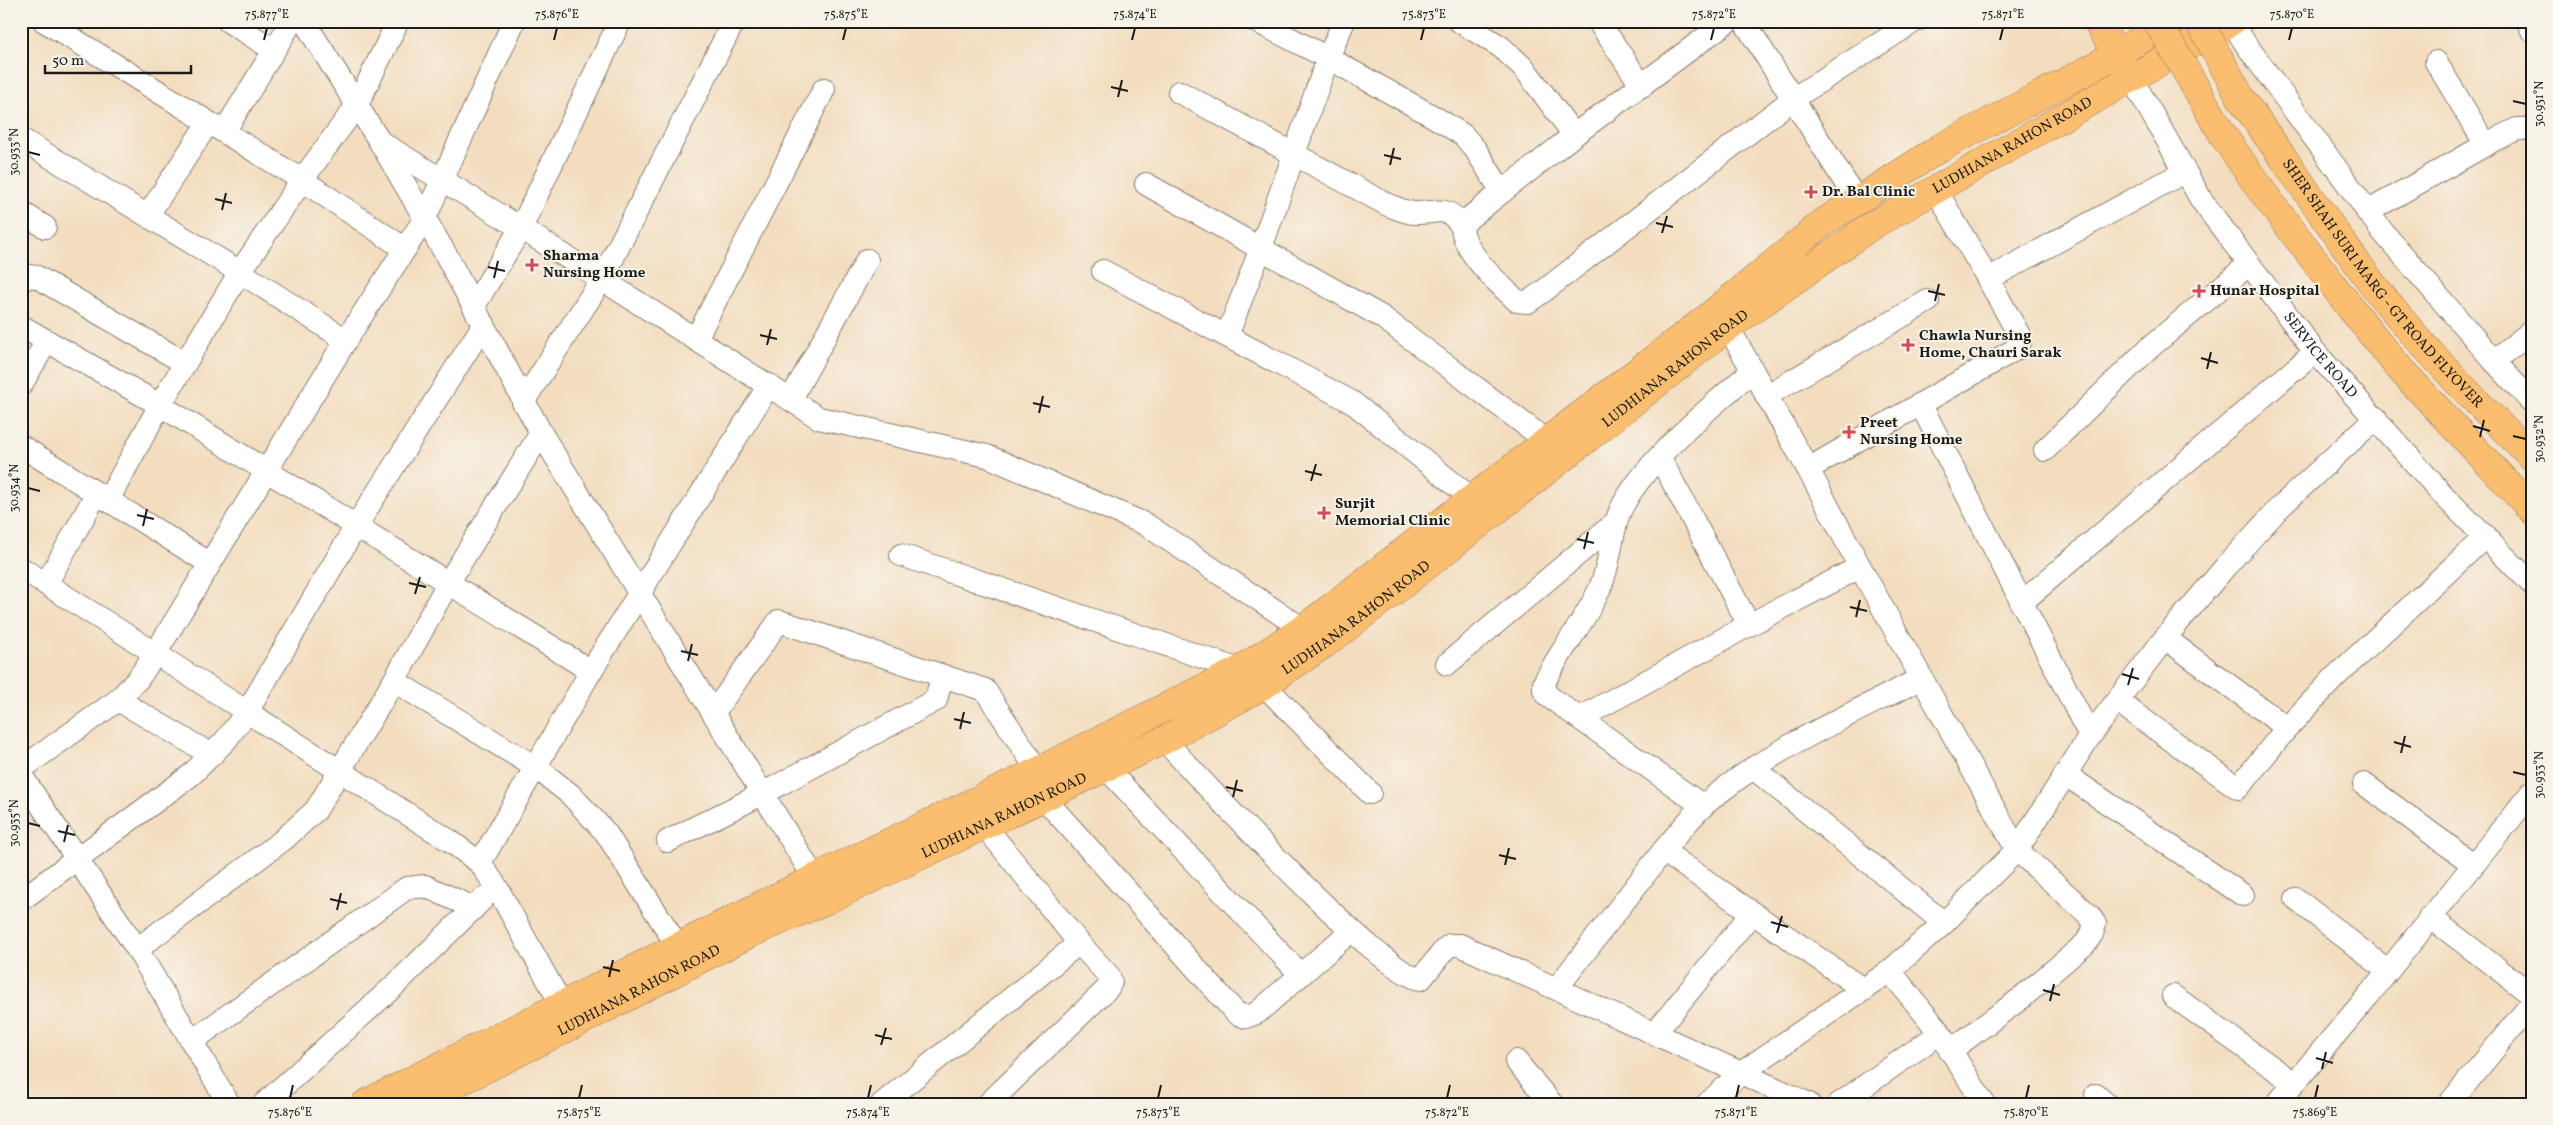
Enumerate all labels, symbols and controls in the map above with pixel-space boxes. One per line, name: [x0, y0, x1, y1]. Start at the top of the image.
text: 75.877°E: [245, 7, 289, 23]
text: 75.876°E: [535, 7, 579, 23]
text: 75.875°E: [824, 7, 868, 23]
text: 75.874°E: [1113, 7, 1157, 23]
text: 75.873°E: [1402, 7, 1446, 23]
text: 75.872°E: [1692, 7, 1736, 23]
text: 75.871°E: [1982, 7, 2024, 23]
text: 75.870°E: [2270, 7, 2314, 23]
scale bar: [45, 42, 191, 74]
text: 50 m: [52, 51, 84, 72]
text: 30.931°N: [2532, 81, 2548, 127]
street label: LUDHIANA RAHON ROAD: [1929, 92, 2096, 200]
text: 30.933°N: [7, 128, 23, 176]
street label: SHER SHAH SURI MARG - GT ROAD FLYOVER: [2277, 155, 2488, 413]
place label: Dr. Bal Clinic: [1822, 182, 1915, 203]
marker: Dr. Bal Clinic: [1804, 185, 1818, 199]
place label: Sharma Nursing Home: [543, 246, 646, 284]
marker: Sharma Nursing Home: [525, 258, 539, 272]
place label: Hunar Hospital: [2210, 281, 2320, 302]
marker: Hunar Hospital: [2192, 284, 2206, 298]
street label: LUDHIANA RAHON ROAD: [1598, 305, 1753, 433]
street label: SERVICE ROAD: [2278, 308, 2362, 403]
place label: Chawla Nursing Home, Chauri Sarak: [1919, 326, 2062, 364]
marker: Chawla Nursing Home, Chauri Sarak: [1901, 338, 1915, 352]
place label: Preet Nursing Home: [1860, 413, 1963, 451]
text: 30.932°N: [2532, 415, 2548, 463]
marker: Preet Nursing Home: [1842, 425, 1856, 439]
text: 30.934°N: [7, 464, 23, 512]
place label: Surjit Memorial Clinic: [1335, 494, 1450, 532]
marker: Surjit Memorial Clinic: [1317, 506, 1331, 520]
street label: LUDHIANA RAHON ROAD: [1278, 556, 1435, 680]
text: 30.933°N: [2532, 751, 2548, 799]
street label: LUDHIANA RAHON ROAD: [918, 768, 1090, 864]
text: 30.935°N: [7, 799, 23, 847]
street label: LUDHIANA RAHON ROAD: [554, 940, 724, 1042]
text: 75.876°E: [268, 1105, 312, 1121]
text: 75.875°E: [557, 1105, 601, 1121]
text: 75.874°E: [846, 1105, 890, 1121]
text: 75.873°E: [1136, 1105, 1180, 1121]
text: 75.872°E: [1425, 1105, 1469, 1121]
text: 75.871°E: [1715, 1105, 1757, 1121]
text: 75.870°E: [2004, 1105, 2048, 1121]
text: 75.869°E: [2293, 1105, 2337, 1121]

